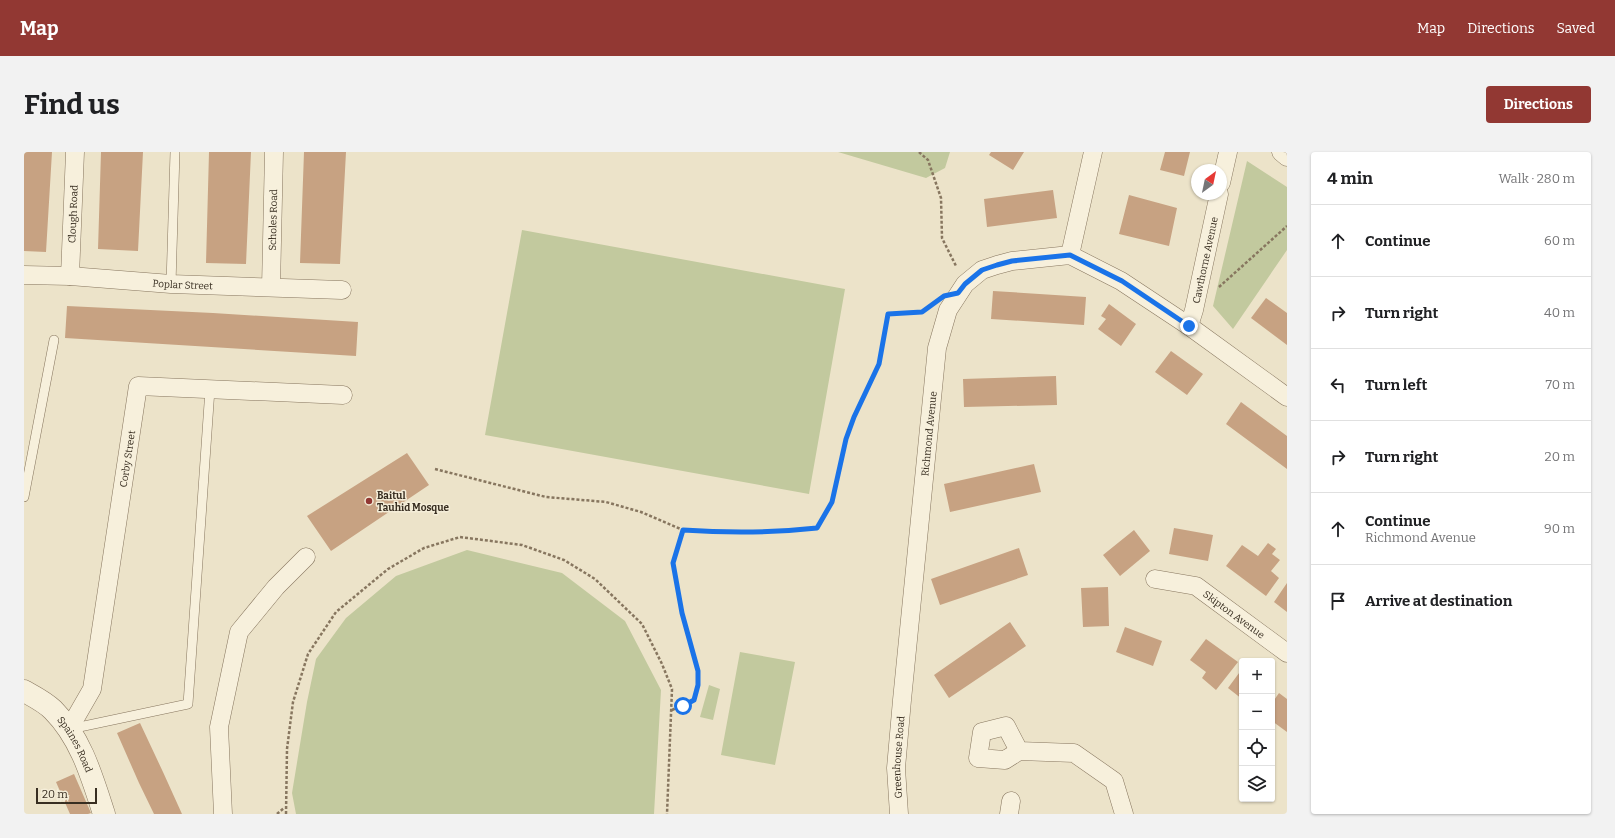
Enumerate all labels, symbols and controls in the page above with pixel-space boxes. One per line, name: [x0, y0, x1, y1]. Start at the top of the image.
text: Map: [20, 17, 59, 40]
text: Map: [1417, 20, 1445, 37]
text: Directions: [1467, 20, 1535, 37]
text: Saved: [1557, 20, 1595, 37]
button: Directions: [1486, 86, 1591, 123]
text: Find us: [24, 88, 120, 121]
north arrow: [1191, 164, 1227, 200]
text: 4 min: [1327, 168, 1373, 189]
text: Walk · 280 m: [1498, 171, 1575, 186]
street label: Clough Road: [66, 185, 81, 243]
street label: Scholes Road: [267, 189, 280, 251]
street label: Cawthorne Avenue: [1191, 216, 1221, 305]
icon: ahead: [1327, 230, 1349, 252]
text: Continue: [1365, 232, 1431, 250]
text: 60 m: [1544, 233, 1575, 248]
street label: Poplar Street: [152, 278, 213, 292]
icon: right: [1327, 302, 1349, 324]
text: Turn right: [1365, 304, 1438, 322]
text: 40 m: [1544, 305, 1575, 320]
route end: [1180, 317, 1198, 335]
icon: left: [1327, 374, 1349, 396]
text: Turn left: [1365, 376, 1427, 394]
text: 70 m: [1545, 377, 1575, 392]
street label: Richmond Avenue: [919, 391, 940, 477]
street label: Corby Street: [118, 429, 138, 488]
icon: right: [1327, 446, 1349, 468]
text: Turn right: [1365, 448, 1438, 466]
text: 20 m: [1545, 449, 1575, 464]
place label: Baitul Tauhid Mosque: [377, 490, 450, 514]
marker: Baitul Tauhid Mosque: [364, 496, 374, 506]
text: Continue: [1365, 512, 1431, 530]
icon: ahead: [1327, 518, 1349, 540]
text: 90 m: [1544, 521, 1575, 536]
text: Richmond Avenue: [1365, 530, 1476, 545]
street label: Skipton Avenue: [1201, 588, 1267, 641]
icon: arrive: [1327, 590, 1349, 612]
text: Arrive at destination: [1365, 592, 1512, 610]
map controls: [1239, 658, 1275, 802]
button: +: [1239, 658, 1275, 694]
button: −: [1239, 694, 1275, 730]
route start: [674, 697, 692, 715]
street label: Spaines Road: [54, 714, 94, 774]
street label: Greenhouse Road: [891, 715, 908, 799]
button: locate: [1239, 730, 1275, 766]
button: layers: [1239, 766, 1275, 802]
scale bar: [36, 786, 97, 805]
text: 20 m: [42, 788, 68, 801]

